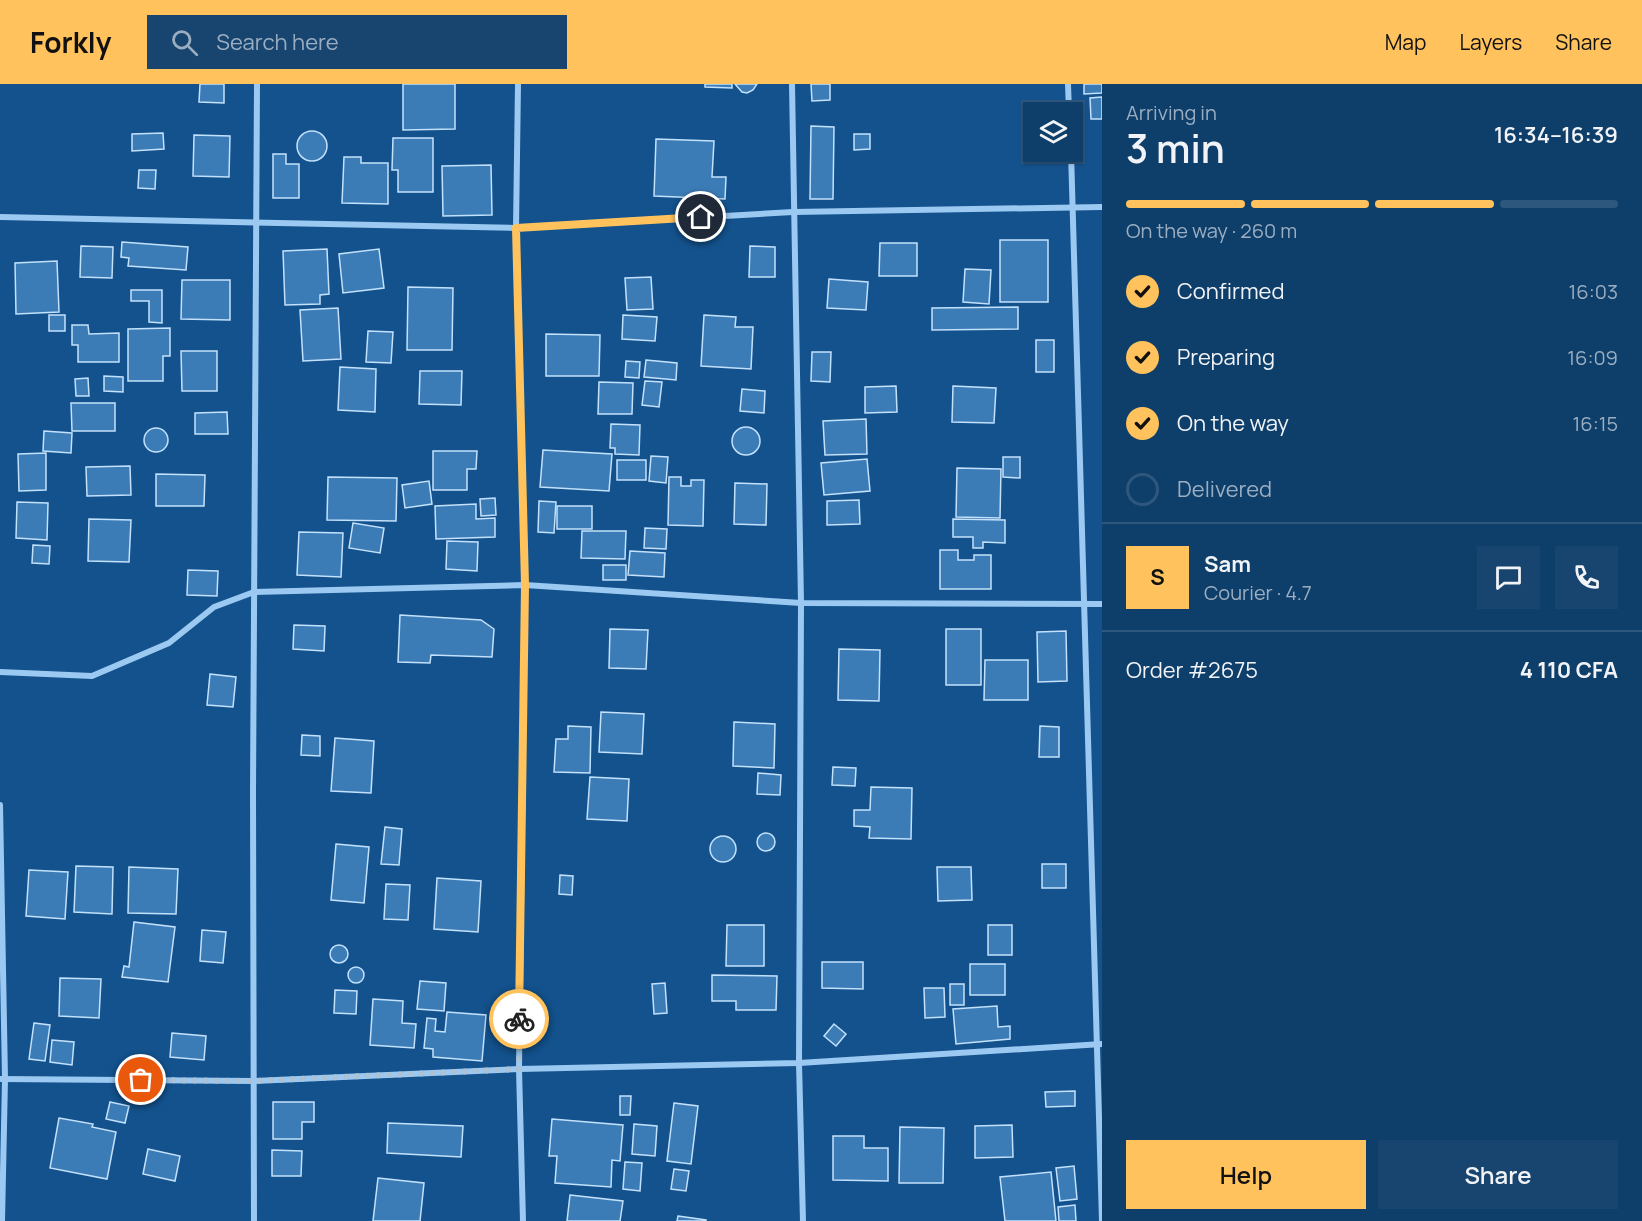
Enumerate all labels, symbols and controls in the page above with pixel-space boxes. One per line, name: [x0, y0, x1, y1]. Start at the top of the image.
search box: [147, 15, 567, 69]
text: Forkly: [30, 23, 111, 61]
icon: search: [168, 26, 201, 59]
text: Search here: [216, 27, 339, 57]
text: Map: [1385, 28, 1426, 56]
text: Layers: [1459, 28, 1522, 56]
text: Share: [1555, 28, 1612, 56]
text: Arriving in: [1126, 99, 1217, 126]
map controls: [1023, 102, 1083, 162]
button: layers: [1023, 102, 1083, 162]
text: 16:34–16:39: [1494, 120, 1618, 150]
text: 3 min: [1126, 121, 1225, 175]
pin: [675, 191, 726, 242]
icon: home: [684, 200, 717, 233]
text: On the way · 260 m: [1126, 217, 1297, 244]
icon: check: [1126, 275, 1159, 308]
text: Confirmed: [1177, 276, 1285, 306]
text: 16:03: [1569, 278, 1618, 305]
icon: check: [1126, 341, 1159, 374]
text: Preparing: [1177, 342, 1275, 372]
text: 16:09: [1567, 344, 1618, 371]
icon: check: [1126, 407, 1159, 440]
text: On the way: [1177, 408, 1289, 438]
text: 16:15: [1572, 410, 1618, 437]
text: Delivered: [1177, 474, 1272, 504]
button: chat: [1477, 546, 1540, 609]
button: phone: [1555, 546, 1618, 609]
text: Sam: [1204, 549, 1251, 579]
text: S: [1150, 562, 1165, 592]
text: Courier · 4.7: [1204, 579, 1312, 606]
text: Order #2675: [1126, 655, 1258, 685]
text: 4 110 CFA: [1520, 655, 1618, 685]
courier: [489, 989, 549, 1049]
icon: bike: [503, 1003, 536, 1036]
pin: [115, 1054, 166, 1105]
icon: bag: [124, 1063, 157, 1096]
button: Help: [1126, 1140, 1366, 1209]
button: Share: [1378, 1140, 1618, 1209]

